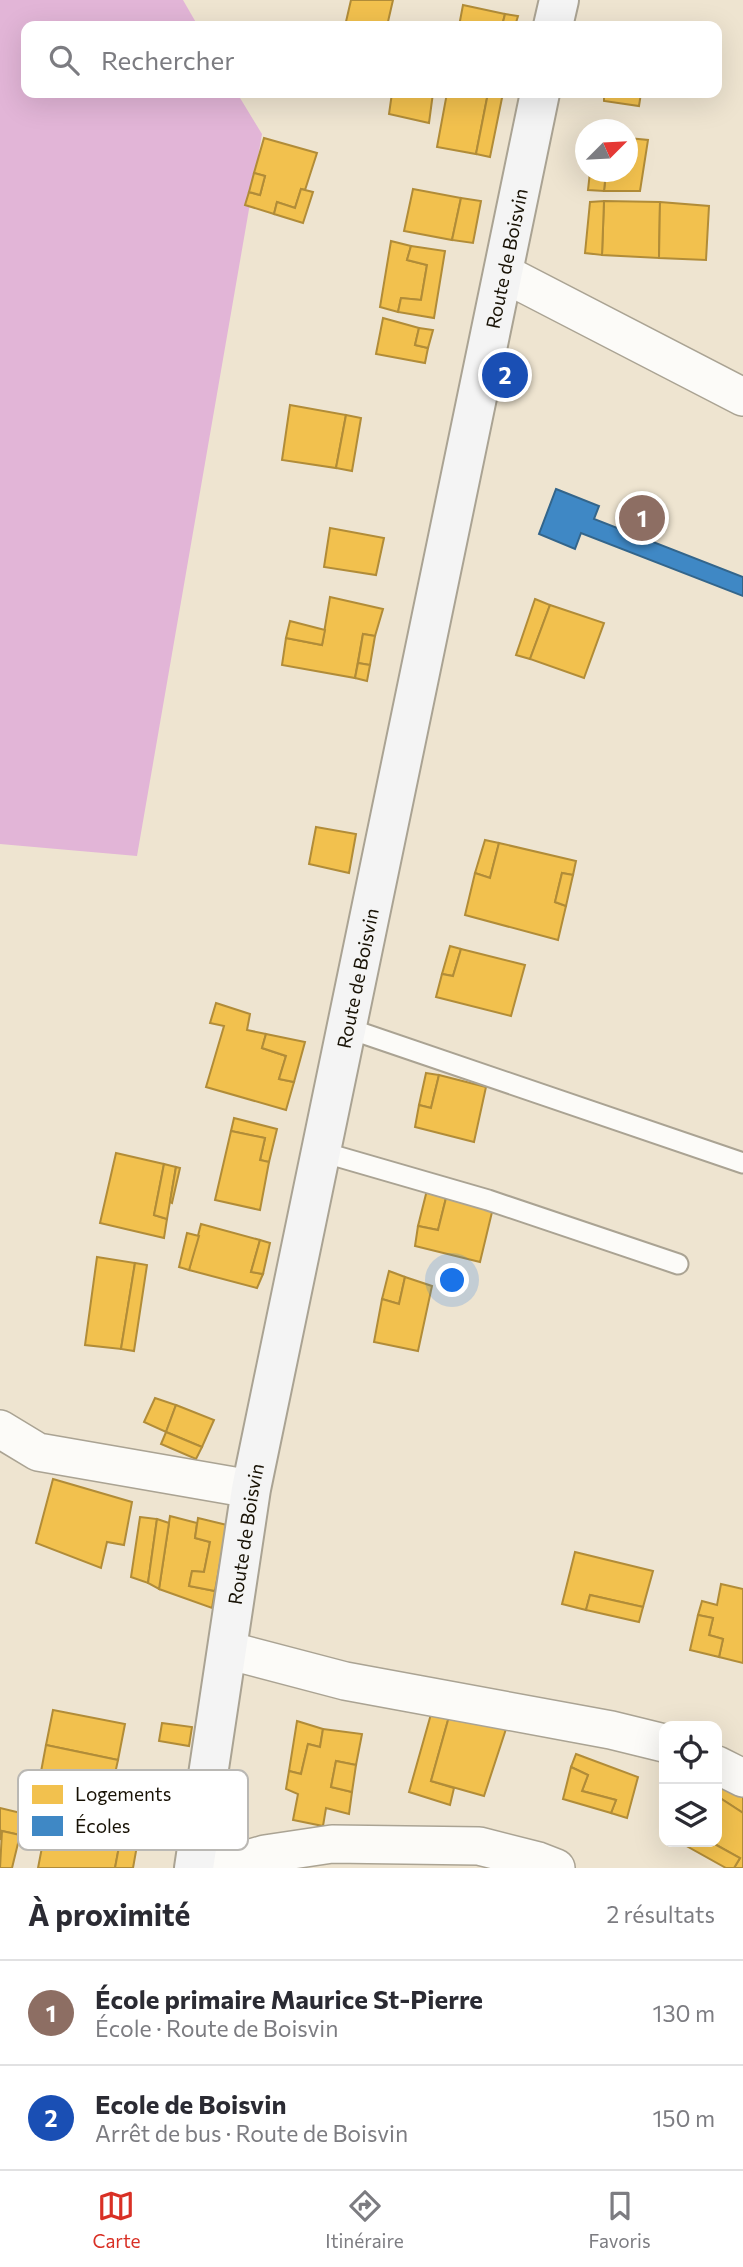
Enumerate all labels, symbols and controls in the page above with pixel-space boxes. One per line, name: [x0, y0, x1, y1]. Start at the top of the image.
search box: [21, 21, 722, 98]
icon: search: [45, 41, 83, 79]
text: Rechercher: [101, 44, 235, 75]
north arrow: [575, 119, 638, 182]
street label: Route de Boisvin: [480, 186, 531, 331]
pin: 2: [482, 349, 528, 401]
pin: 1: [619, 492, 665, 544]
street label: Route de Boisvin: [331, 906, 382, 1050]
your location: [435, 1263, 469, 1297]
street label: Route de Boisvin: [222, 1461, 268, 1606]
map controls: [659, 1721, 722, 1847]
button: locate: [659, 1721, 722, 1784]
legend: [18, 1770, 248, 1850]
text: Logements: [75, 1782, 171, 1805]
button: layers: [659, 1784, 722, 1847]
text: Écoles: [75, 1814, 131, 1837]
text: À proximité: [28, 1895, 190, 1932]
text: 2 résultats: [606, 1900, 715, 1928]
text: École primaire Maurice St-Pierre: [95, 1983, 483, 2014]
text: 1: [46, 1999, 56, 2027]
text: 130 m: [653, 1999, 715, 2027]
text: École · Route de Boisvin: [95, 2014, 338, 2042]
text: Ecole de Boisvin: [95, 2088, 287, 2119]
text: 2: [44, 2104, 58, 2132]
text: 150 m: [652, 2104, 715, 2132]
text: Arrêt de bus · Route de Boisvin: [95, 2119, 408, 2147]
tab: Carte: [92, 2187, 141, 2252]
tab: Itinéraire: [325, 2187, 404, 2252]
tab: Favoris: [589, 2187, 651, 2252]

